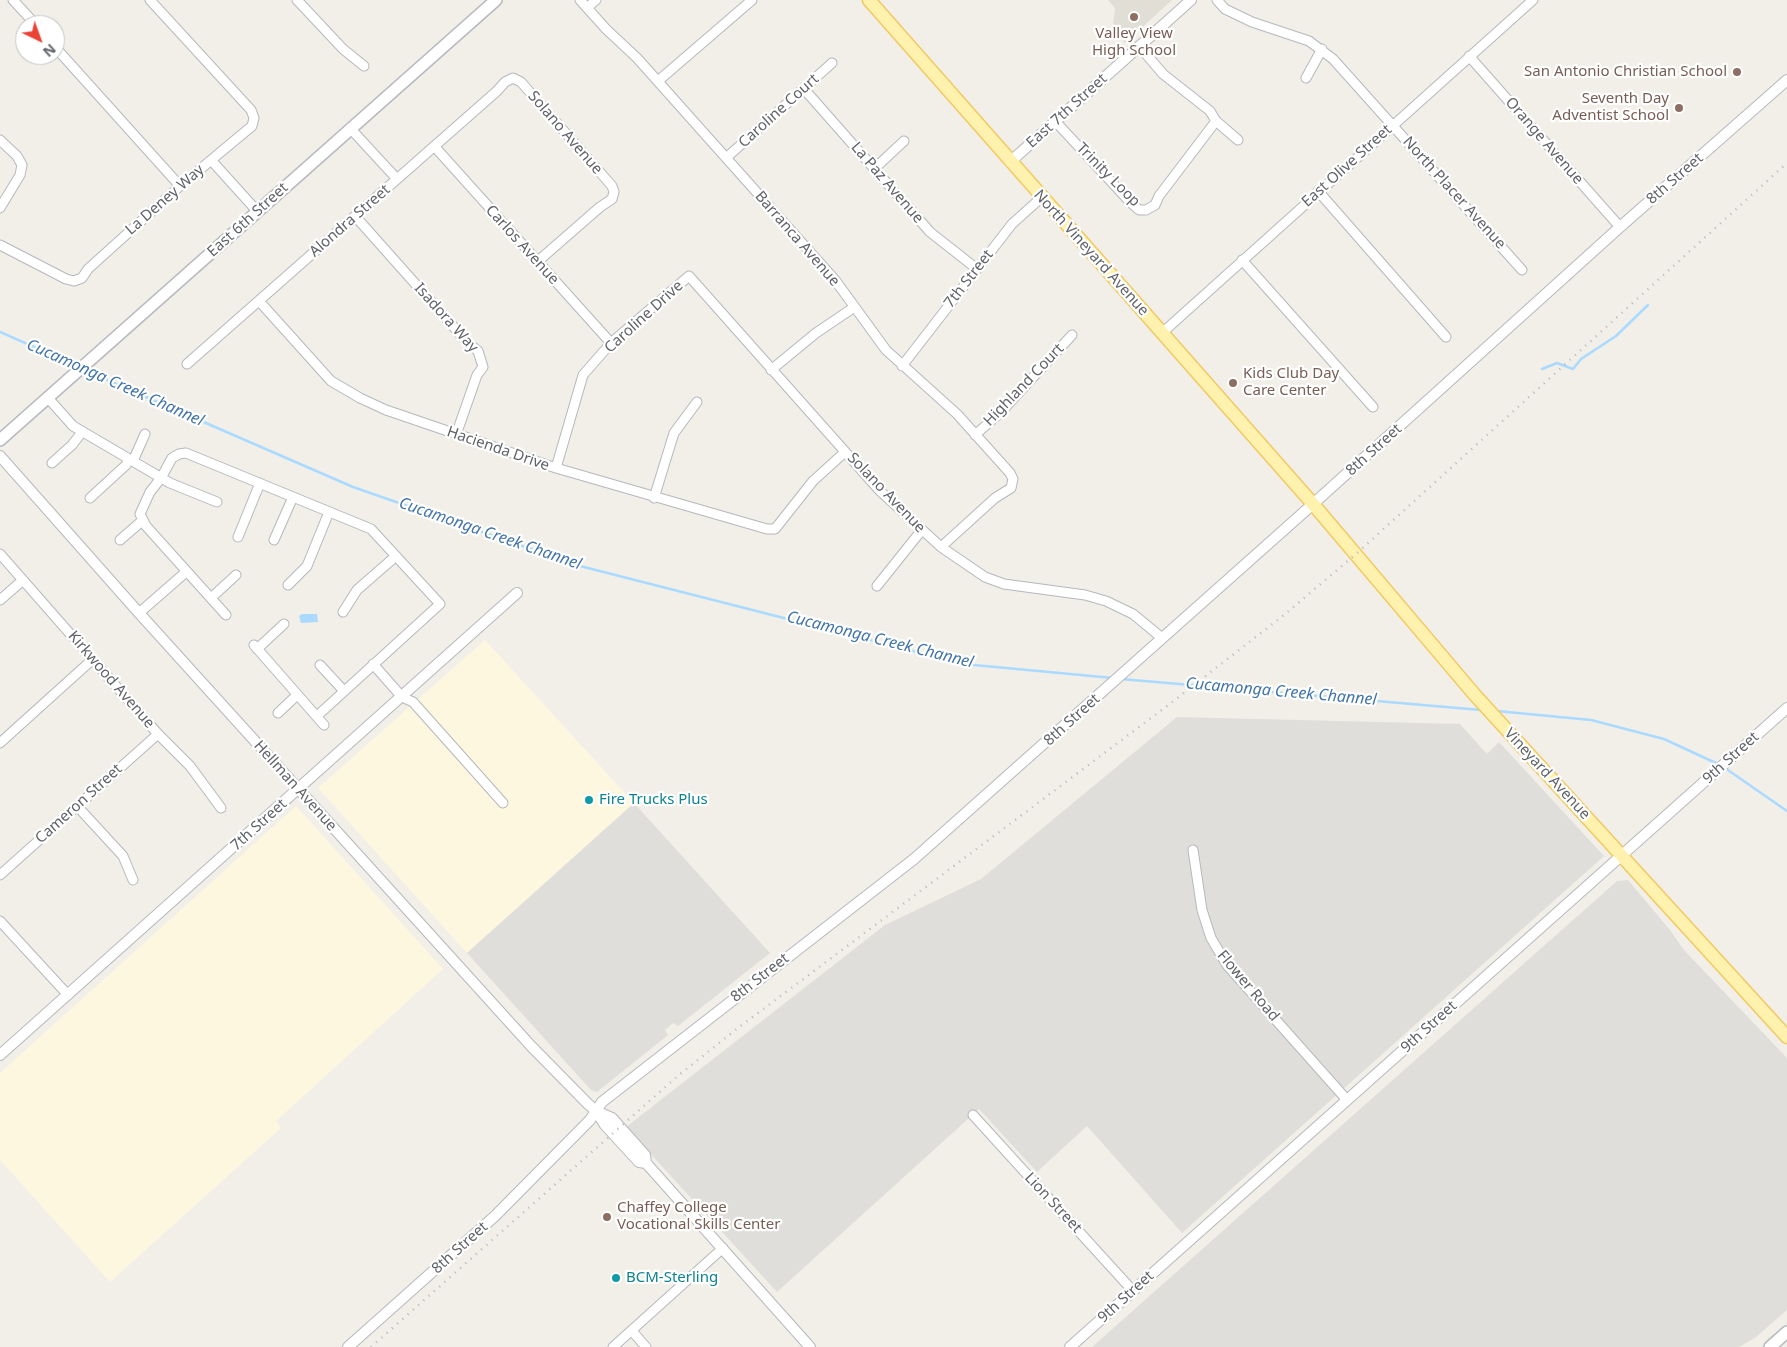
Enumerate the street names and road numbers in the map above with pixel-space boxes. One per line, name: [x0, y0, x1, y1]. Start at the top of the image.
street label: Caroline Court: [735, 70, 823, 152]
street label: East 7th Street: [1023, 70, 1111, 152]
street label: Solano Avenue: [524, 88, 606, 178]
street label: Orange Avenue: [1501, 94, 1587, 188]
street label: East Olive Street: [1298, 121, 1396, 211]
street label: North Placer Avenue: [1399, 133, 1509, 253]
street label: La Paz Avenue: [847, 139, 927, 227]
street label: Trinity Loop: [1072, 139, 1144, 211]
street label: 8th Street: [1643, 150, 1707, 208]
street label: La Deney Way: [122, 161, 208, 239]
street label: East 6th Street: [204, 179, 292, 261]
street label: Alondra Street: [306, 181, 394, 261]
street label: North Vineyard Avenue: [1030, 186, 1152, 320]
street label: Barranca Avenue: [751, 188, 843, 290]
street label: Carlos Avenue: [482, 202, 562, 288]
street label: 7th Street: [941, 246, 997, 312]
street label: Caroline Drive: [601, 277, 687, 357]
street label: Isadora Way: [410, 280, 482, 356]
street label: Highland Court: [980, 340, 1068, 430]
street label: 8th Street: [1342, 420, 1406, 480]
street label: Hacienda Drive: [445, 423, 551, 475]
street label: Solano Avenue: [843, 449, 929, 537]
street label: Kirkwood Avenue: [64, 628, 158, 732]
street label: 8th Street: [1040, 690, 1104, 750]
street label: Vineyard Avenue: [1500, 725, 1594, 823]
street label: 9th Street: [1699, 728, 1763, 788]
street label: Hellman Avenue: [250, 737, 340, 835]
street label: Cameron Street: [32, 760, 126, 848]
street label: 7th Street: [227, 795, 291, 855]
street label: Flower Road: [1213, 947, 1283, 1025]
street label: 8th Street: [727, 950, 793, 1006]
street label: 9th Street: [1397, 997, 1461, 1057]
street label: Lion Street: [1021, 1169, 1085, 1237]
street label: 8th Street: [428, 1218, 492, 1278]
street label: 9th Street: [1094, 1267, 1158, 1327]

